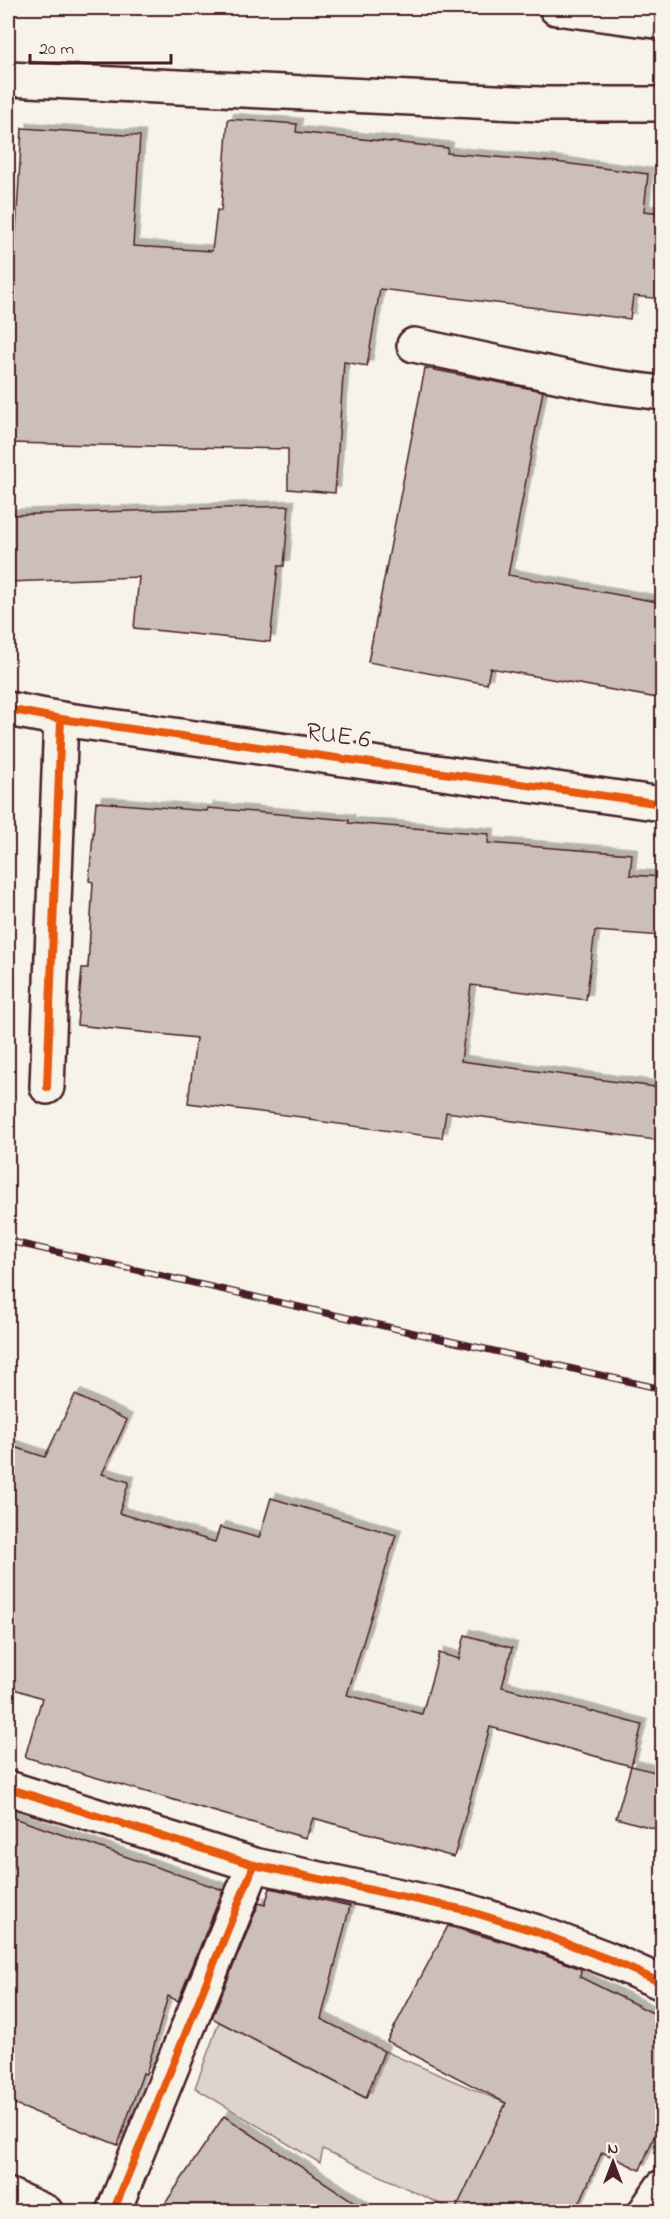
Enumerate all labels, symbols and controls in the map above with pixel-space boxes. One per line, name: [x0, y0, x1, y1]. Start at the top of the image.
scale bar: [30, 27, 171, 65]
text: 20 m: [39, 37, 74, 63]
street label: RUE 6: [303, 714, 373, 760]
north arrow: [583, 2132, 643, 2192]
text: N: [608, 2137, 619, 2161]

